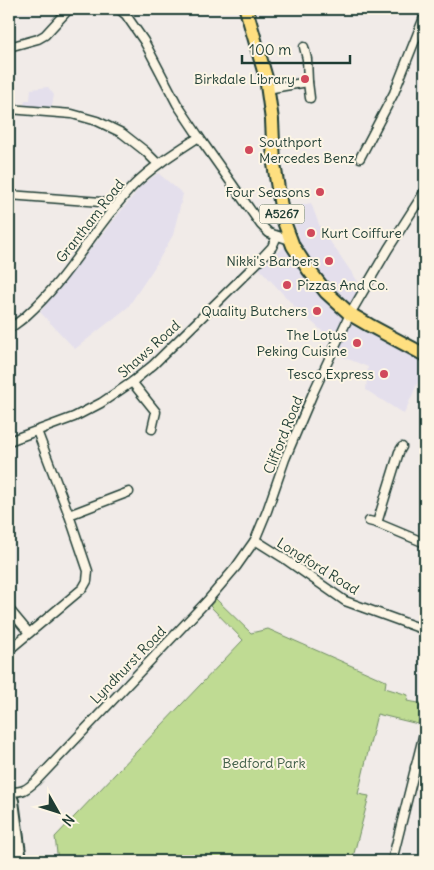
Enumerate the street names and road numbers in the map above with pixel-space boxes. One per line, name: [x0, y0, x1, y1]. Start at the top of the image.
street label: Grantham Road: [52, 176, 128, 266]
road number: A5267: [260, 204, 304, 223]
street label: Shaws Road: [114, 316, 184, 382]
street label: Clifford Road: [259, 393, 307, 477]
street label: Longford Road: [274, 534, 362, 598]
street label: Lyndhurst Road: [86, 622, 170, 708]

